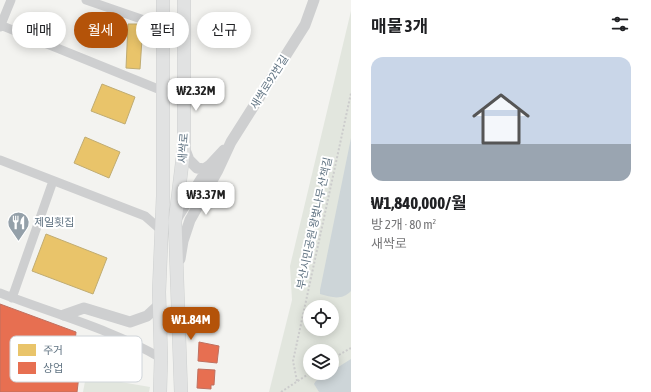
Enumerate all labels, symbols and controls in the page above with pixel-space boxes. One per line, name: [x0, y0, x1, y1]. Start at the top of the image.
chip: 매매: [12, 12, 66, 48]
chip: 월세: [74, 12, 128, 48]
chip: 필터: [136, 12, 189, 48]
chip: 신규: [197, 12, 251, 48]
icon: filters: [609, 13, 631, 35]
text: 매물 3개: [371, 16, 428, 36]
street label: 새싹로92번길: [248, 53, 290, 111]
pin: ₩2.32M: [163, 78, 229, 112]
text: ₩2.32M: [177, 83, 215, 98]
icon: home: [465, 83, 537, 155]
street label: 새싹로: [176, 132, 190, 164]
street label: 부산시민공원 왕벚나무 산책길: [294, 156, 334, 290]
pin: ₩3.37M: [173, 182, 239, 216]
text: ₩3.37M: [187, 187, 225, 202]
text: ₩1,840,000/월: [371, 193, 467, 213]
restaurant icon: 제일횟집: [5, 209, 31, 242]
place label: 제일횟집: [34, 216, 74, 228]
text: 방 2개 · 80 m²: [371, 217, 436, 232]
text: 새싹로: [371, 236, 407, 251]
map controls: [303, 300, 339, 380]
button: locate: [303, 300, 339, 336]
pin: ₩1.84M: [158, 307, 224, 341]
text: ₩1.84M: [172, 312, 210, 327]
legend: [10, 336, 142, 382]
text: 주거: [43, 344, 63, 356]
button: layers: [303, 344, 339, 380]
text: 상업: [43, 362, 63, 374]

